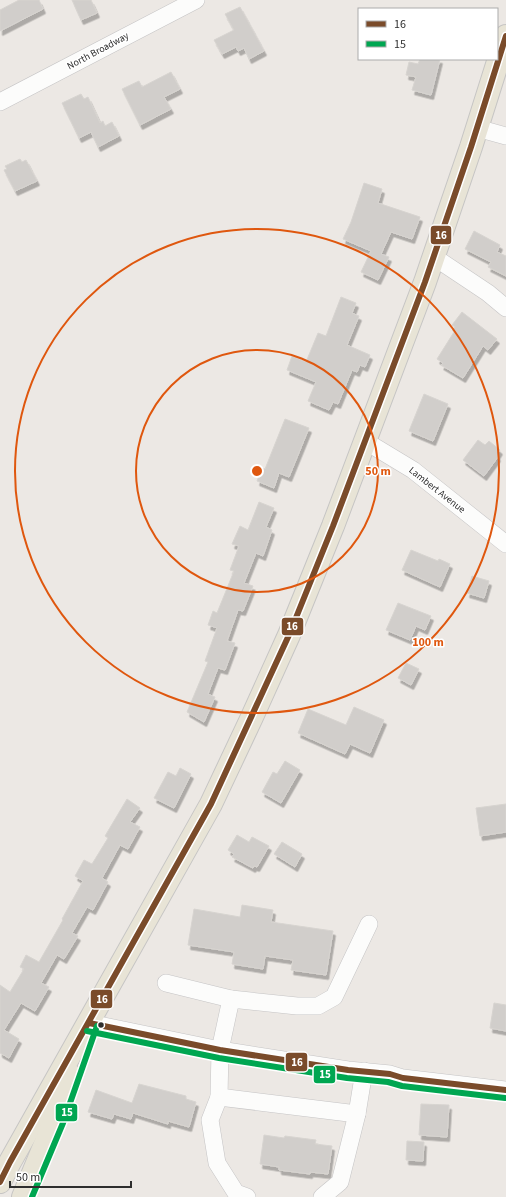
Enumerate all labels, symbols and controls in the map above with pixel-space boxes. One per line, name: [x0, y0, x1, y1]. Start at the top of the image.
legend: [358, 8, 498, 60]
text: 16: [394, 16, 406, 33]
street label: North Broadway: [65, 29, 132, 73]
text: 15: [394, 36, 406, 53]
line badge: 16: [430, 225, 452, 245]
text: 16: [435, 228, 447, 243]
text: 50 m: [365, 463, 391, 480]
street label: Lambert Avenue: [406, 463, 468, 517]
centre of rings: [250, 464, 264, 478]
line badge: 16: [281, 617, 304, 636]
text: 16: [286, 619, 298, 634]
text: 100 m: [412, 634, 444, 651]
line badge: 16: [90, 989, 113, 1009]
text: 16: [96, 992, 108, 1007]
unlabelled marker: [96, 1020, 106, 1030]
line badge: 16: [285, 1052, 308, 1072]
text: 16: [291, 1055, 303, 1070]
line badge: 15: [313, 1065, 336, 1084]
text: 15: [319, 1067, 331, 1082]
line badge: 15: [55, 1103, 78, 1122]
text: 15: [61, 1105, 73, 1120]
scale bar: [10, 1163, 131, 1189]
text: 50 m: [16, 1169, 40, 1186]

